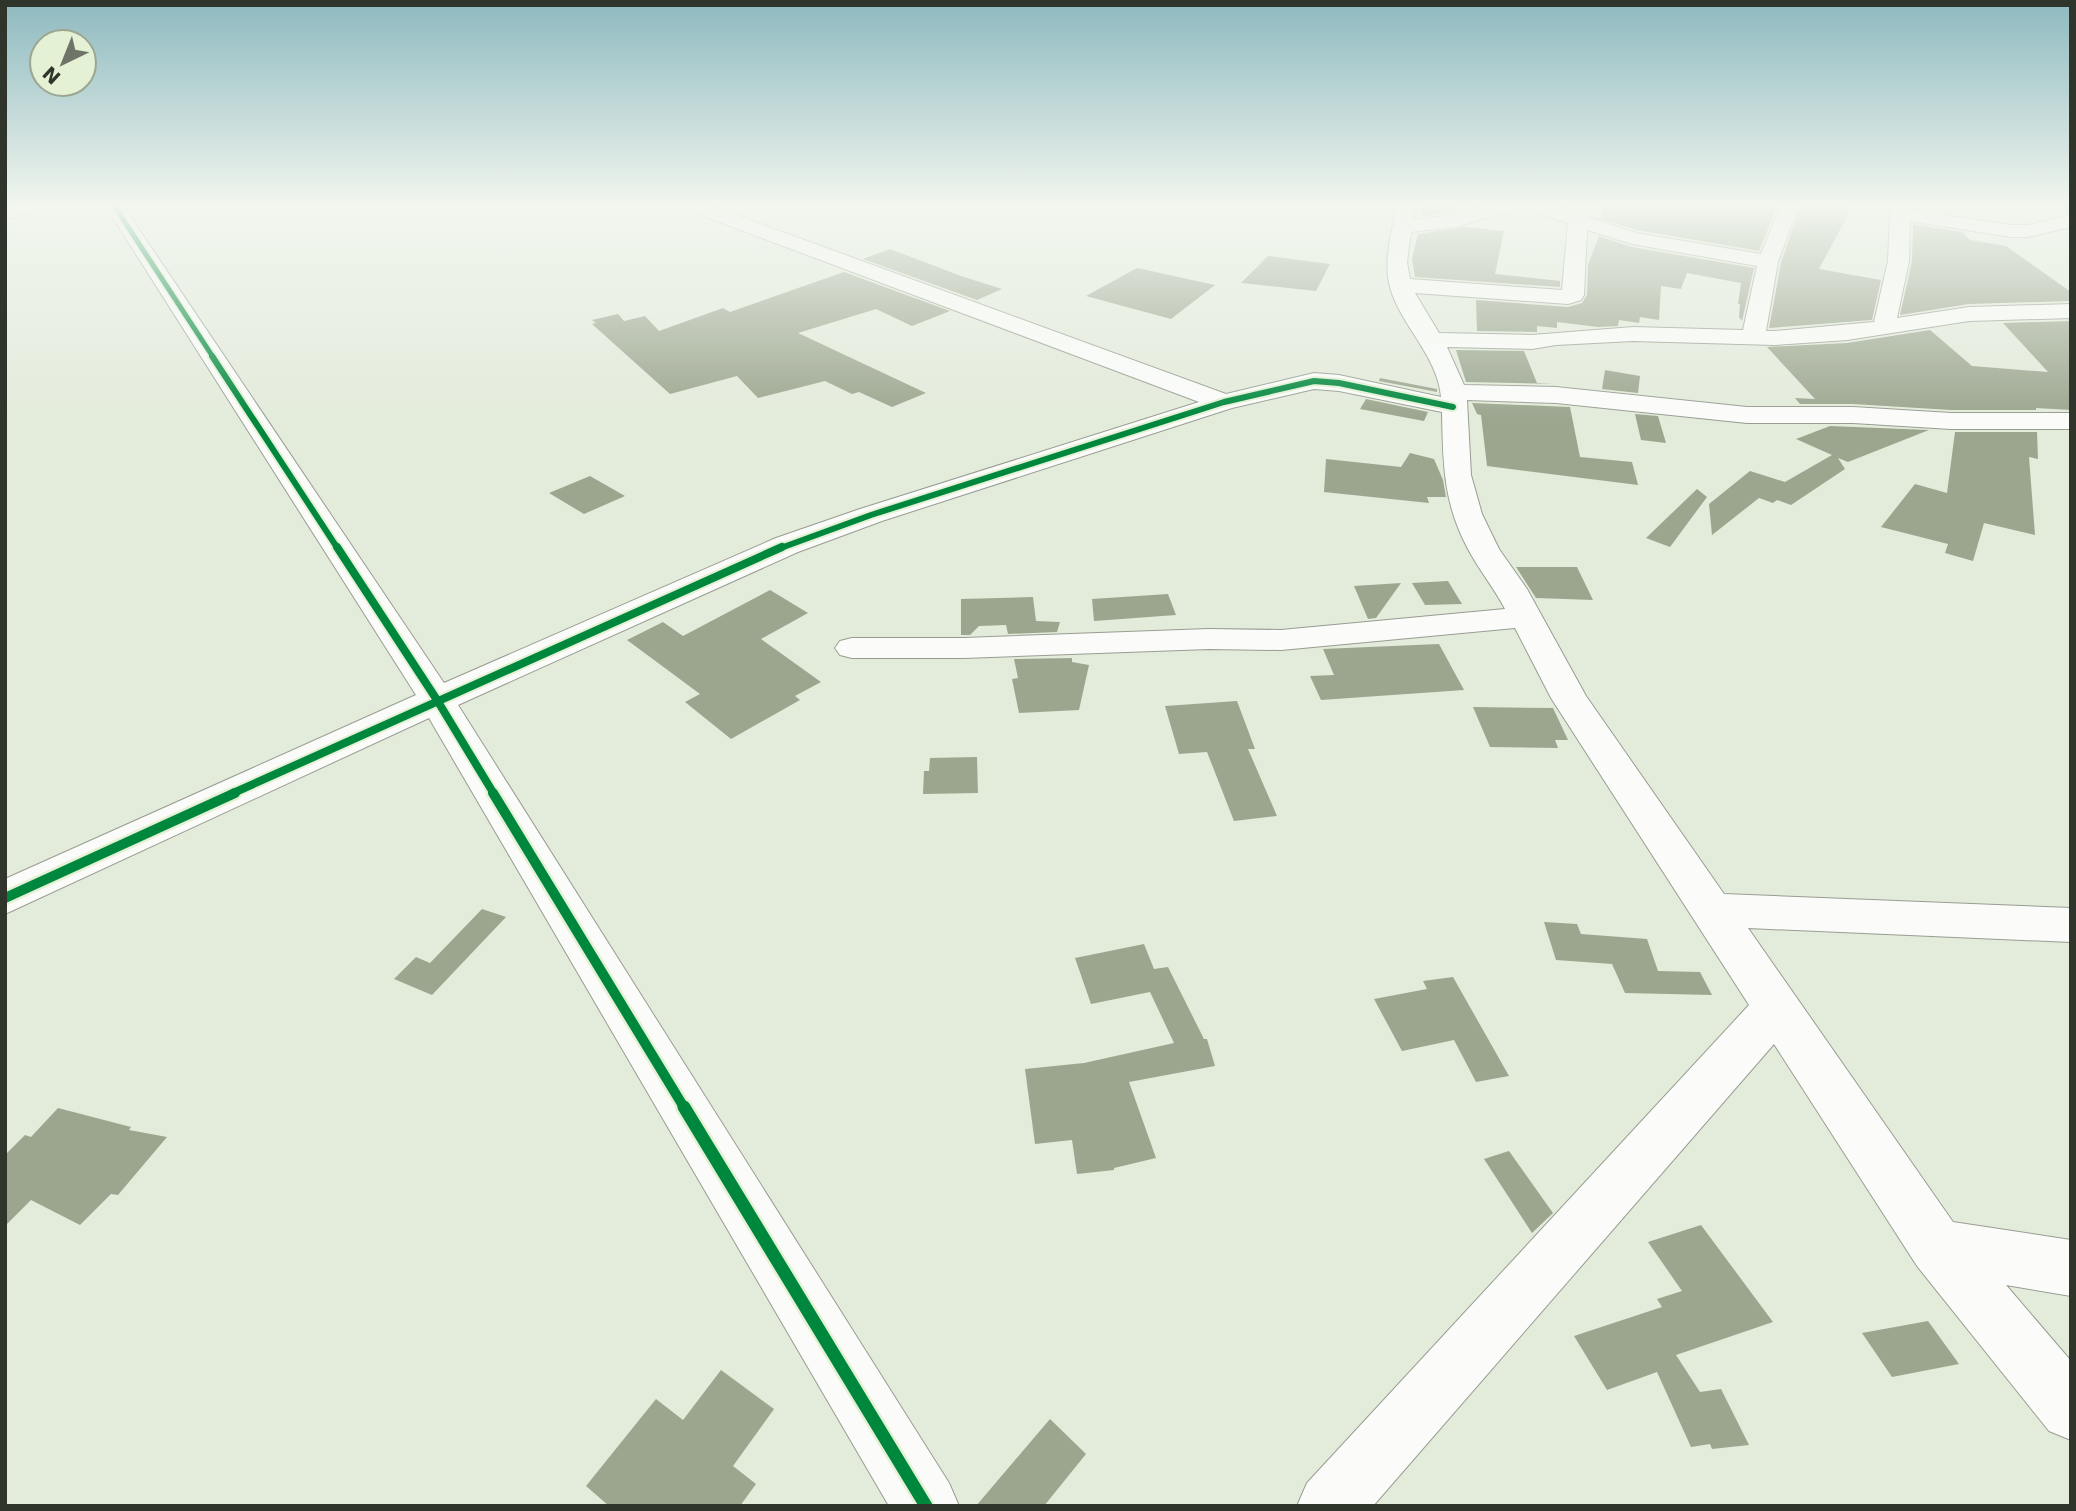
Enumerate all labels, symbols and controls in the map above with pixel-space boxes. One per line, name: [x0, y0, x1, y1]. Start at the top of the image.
north arrow: [28, 28, 98, 98]
text: N: [38, 62, 65, 89]

